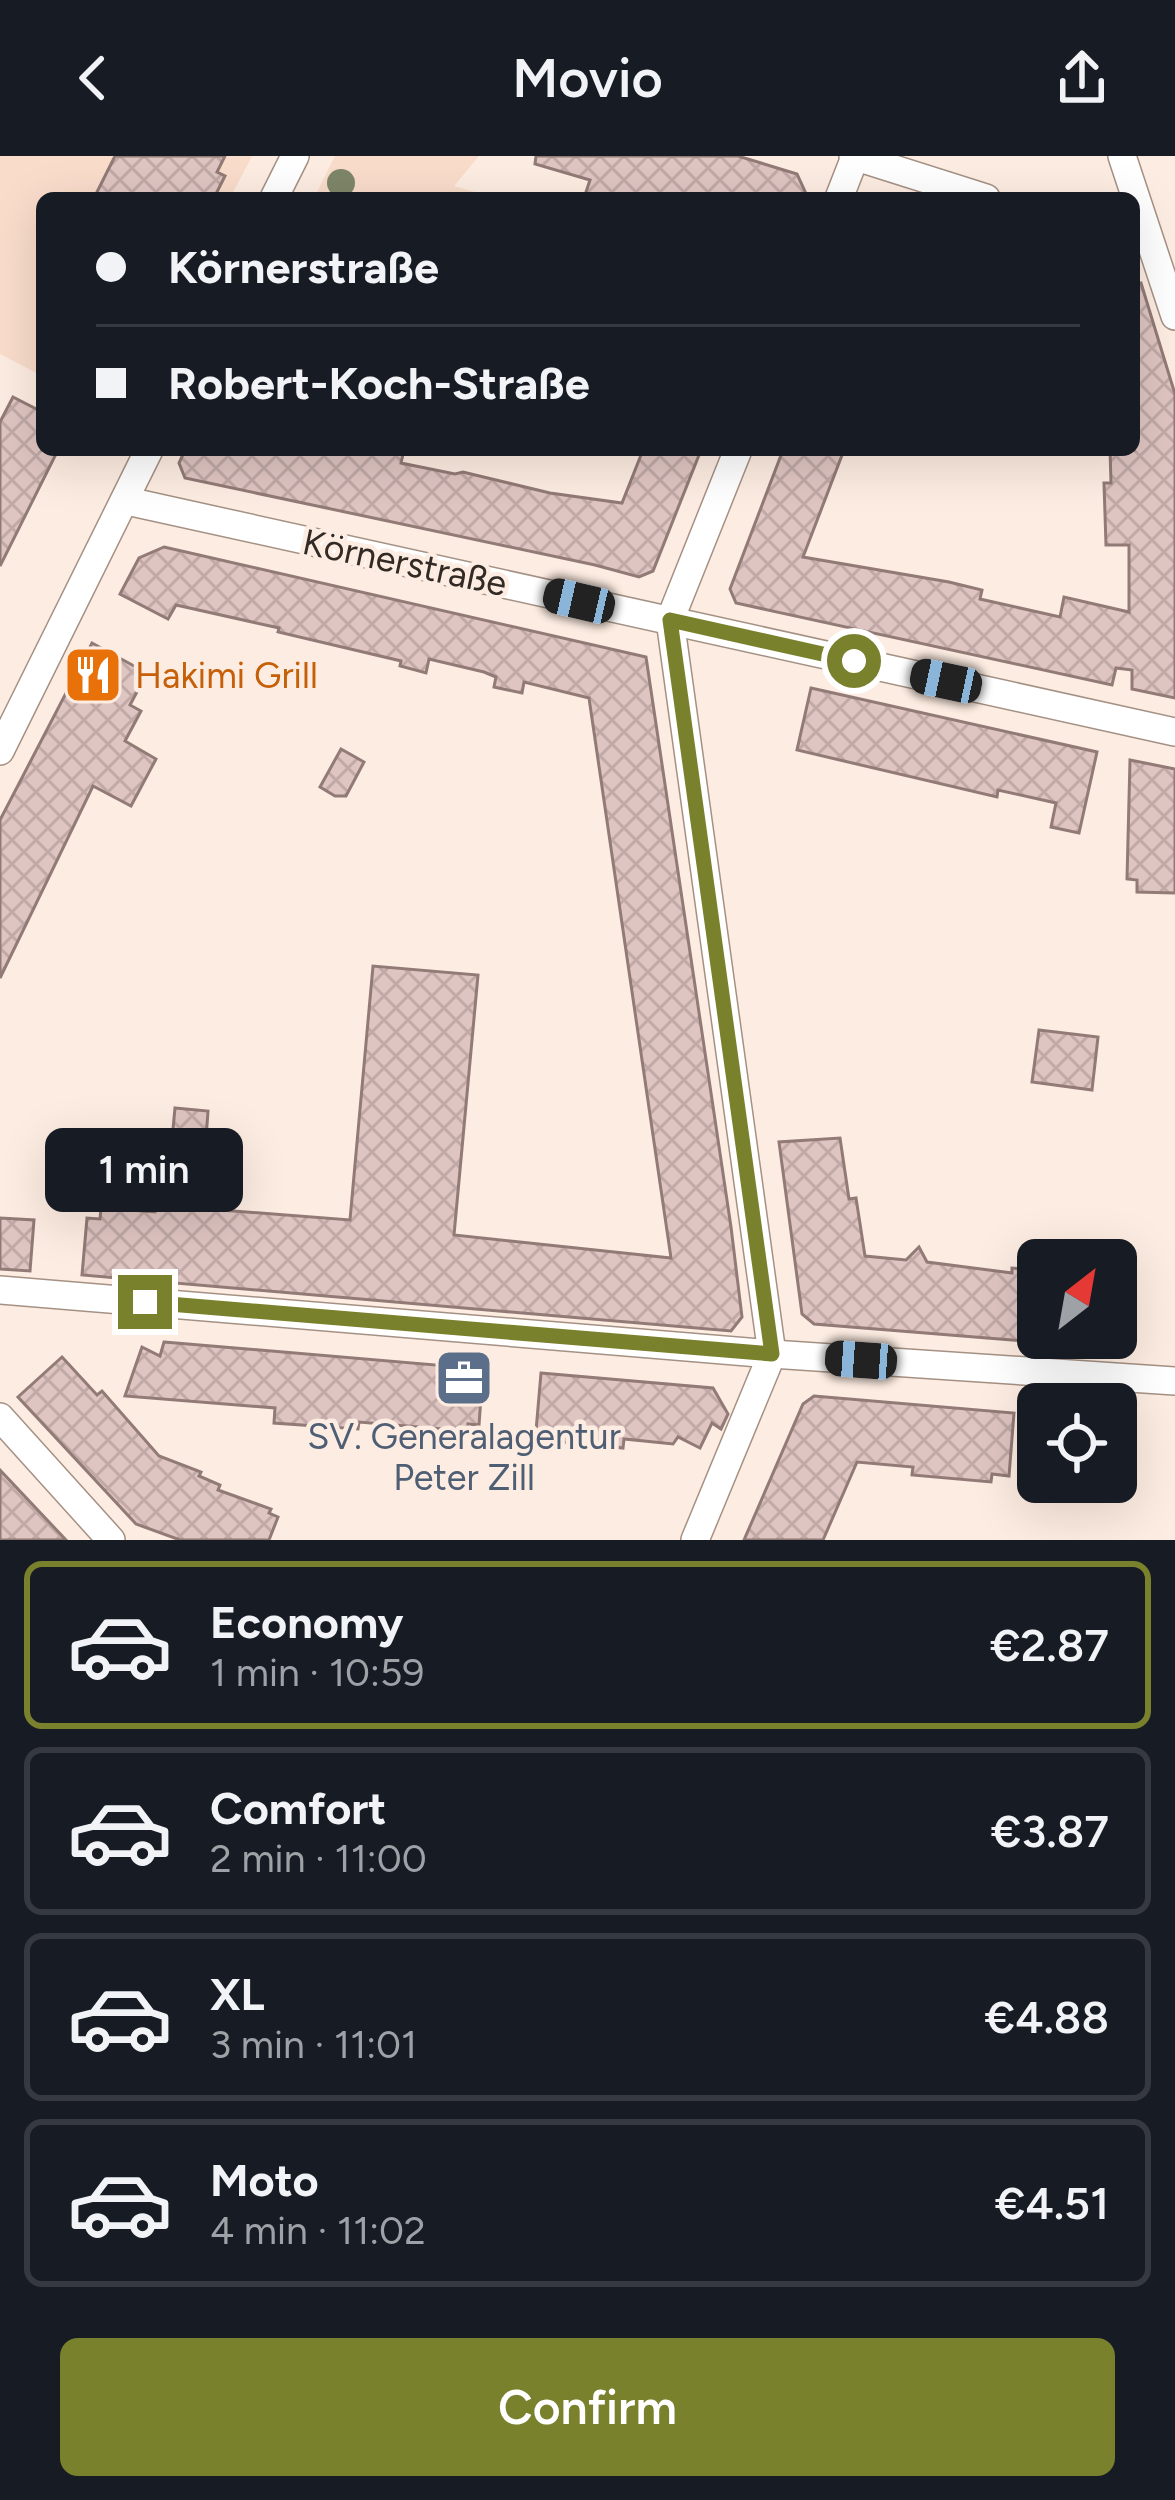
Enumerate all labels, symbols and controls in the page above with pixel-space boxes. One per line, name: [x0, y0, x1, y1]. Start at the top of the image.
icon: back: [60, 45, 126, 111]
icon: share: [1049, 45, 1115, 111]
text: Movio: [512, 46, 663, 111]
text: Körnerstraße: [168, 240, 439, 294]
text: Robert-Koch-Straße: [168, 356, 590, 410]
street label: Körnerstraße: [299, 520, 511, 605]
car: [540, 575, 618, 627]
route start: [827, 634, 881, 688]
restaurant icon: Hakimi Grill: [62, 644, 124, 706]
place label: Hakimi Grill: [135, 654, 318, 697]
car: [907, 656, 985, 706]
callout: 1 min: [46, 1128, 244, 1212]
text: 1 min: [98, 1146, 190, 1193]
north arrow: [1017, 1239, 1137, 1359]
map controls: [1017, 1239, 1137, 1503]
route end: [118, 1275, 172, 1329]
car: [824, 1340, 898, 1380]
office icon: SV. Generalagentur Peter Zill: [433, 1347, 495, 1409]
button: locate: [1017, 1383, 1137, 1503]
place label: SV. Generalagentur Peter Zill: [307, 1415, 621, 1499]
icon: car: [66, 1591, 174, 1699]
text: Economy: [210, 1595, 403, 1649]
text: €2.87: [990, 1618, 1109, 1672]
text: 1 min · 10:59: [210, 1649, 424, 1696]
icon: car: [66, 1777, 174, 1885]
text: Comfort: [210, 1781, 386, 1835]
text: €3.87: [991, 1804, 1109, 1858]
text: 2 min · 11:00: [210, 1835, 427, 1882]
icon: car: [66, 1963, 174, 2071]
text: XL: [210, 1967, 265, 2021]
text: €4.88: [984, 1990, 1109, 2044]
text: 3 min · 11:01: [210, 2021, 417, 2068]
icon: car: [66, 2149, 174, 2257]
text: Moto: [210, 2153, 319, 2207]
text: €4.51: [995, 2176, 1109, 2230]
text: 4 min · 11:02: [210, 2207, 426, 2254]
button: Confirm: [60, 2338, 1115, 2476]

